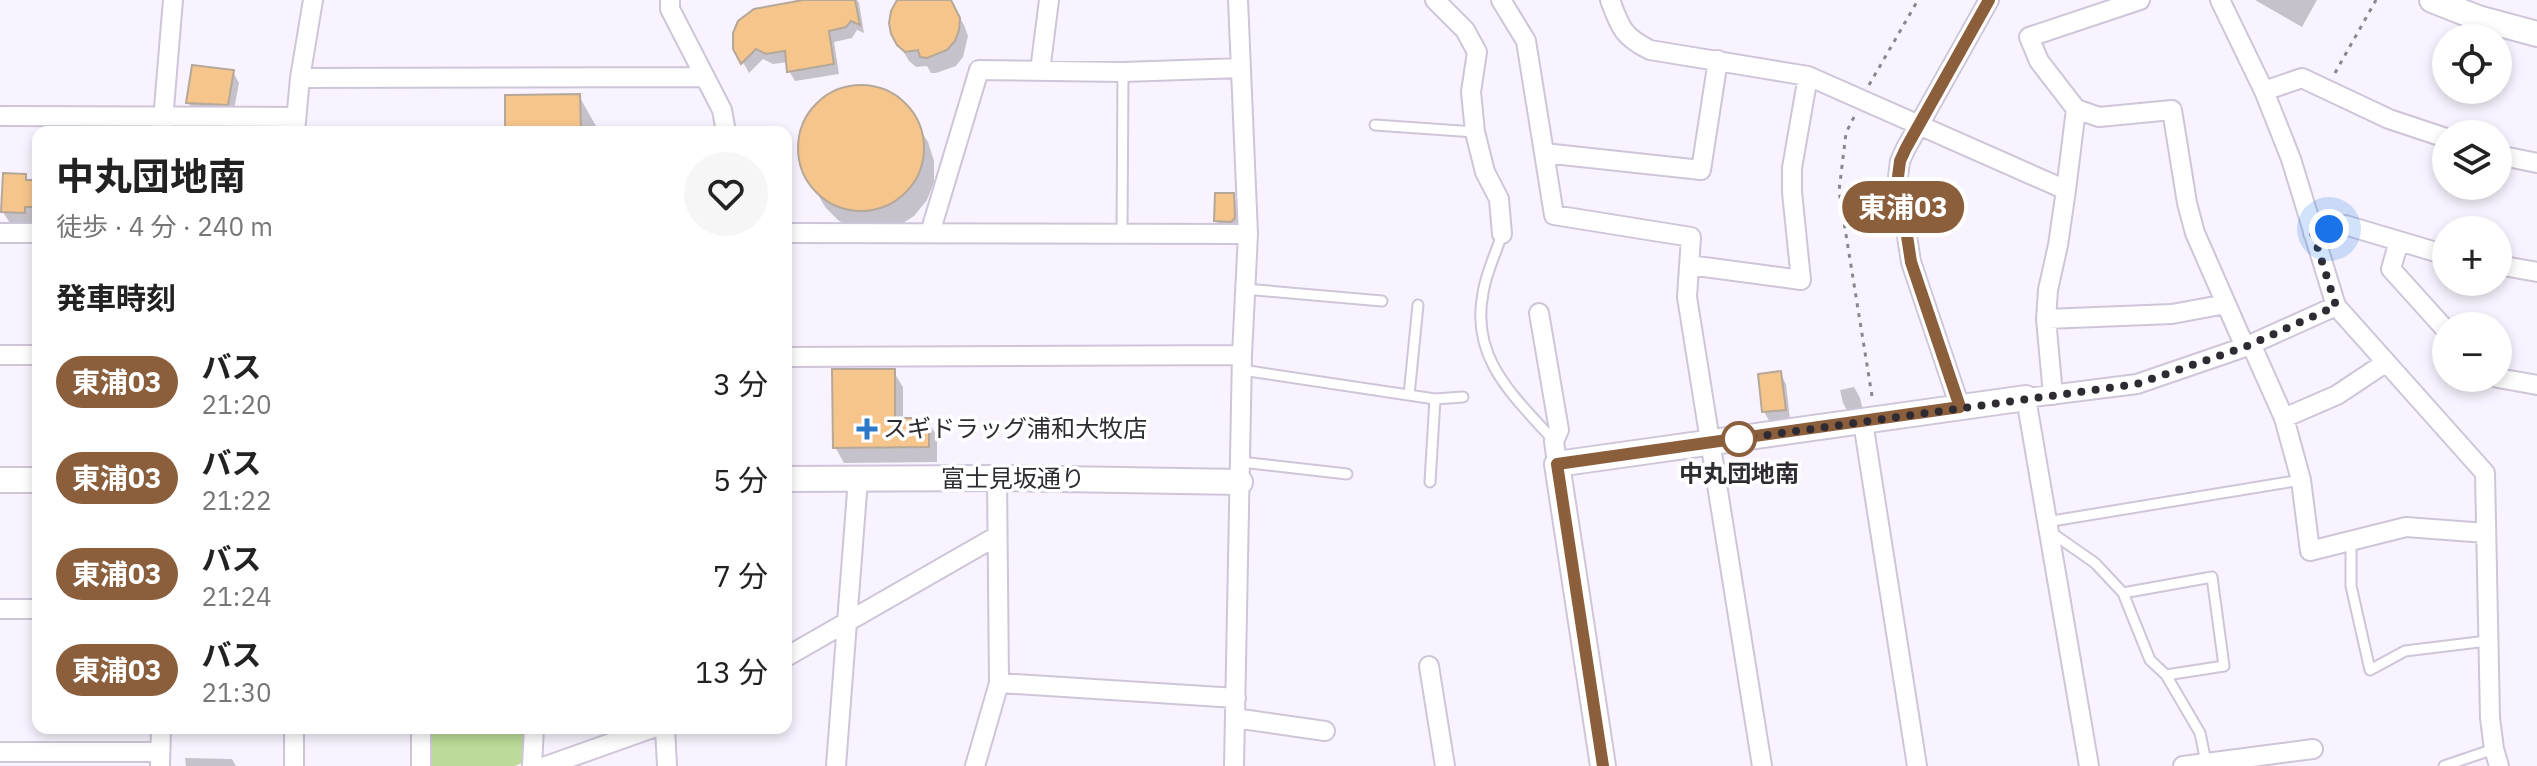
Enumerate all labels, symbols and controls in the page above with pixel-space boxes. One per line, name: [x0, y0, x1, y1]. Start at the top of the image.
map controls: [2432, 24, 2512, 392]
button: locate: [2432, 24, 2512, 104]
button: layers: [2432, 120, 2512, 200]
text: 中丸団地南: [56, 151, 246, 200]
button: heart: [684, 152, 768, 236]
line badge: 東浦03: [1847, 181, 1959, 233]
text: 東浦03: [1858, 188, 1948, 225]
text: 徒歩 · 4 分 · 240 m: [56, 209, 273, 243]
your location: [2309, 209, 2349, 249]
button: +: [2432, 216, 2512, 296]
text: 発車時刻: [56, 278, 176, 317]
button: −: [2432, 312, 2512, 392]
text: バス: [202, 347, 262, 386]
text: 東浦03: [72, 363, 162, 400]
text: 3 分: [713, 364, 768, 403]
text: 21:20: [202, 387, 272, 421]
place label: スギドラッグ浦和大牧店: [883, 412, 1147, 444]
marker: スギドラッグ浦和大牧店: [858, 420, 876, 438]
marker: 中丸団地南: [1722, 422, 1756, 456]
text: バス: [202, 443, 262, 482]
place label: 中丸団地南: [1679, 457, 1799, 489]
text: 東浦03: [72, 459, 162, 496]
text: 5 分: [713, 460, 768, 499]
street label: 富士見坂通り: [941, 462, 1085, 494]
text: 21:22: [202, 483, 272, 517]
text: バス: [202, 539, 262, 578]
text: 東浦03: [72, 555, 162, 592]
text: 7 分: [713, 556, 768, 595]
text: 21:24: [202, 579, 272, 613]
text: バス: [202, 635, 262, 674]
text: 東浦03: [72, 651, 162, 688]
text: 13 分: [695, 652, 768, 691]
text: 21:30: [202, 675, 272, 709]

